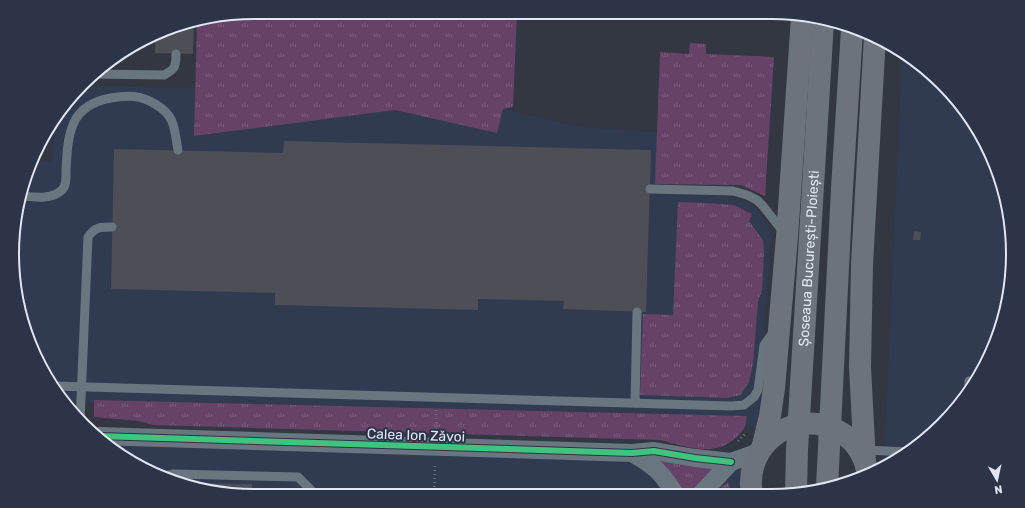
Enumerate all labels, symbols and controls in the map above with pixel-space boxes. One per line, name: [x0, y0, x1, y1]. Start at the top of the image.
street label: Șoseaua București-Ploiești: [795, 170, 823, 347]
street label: Calea Ion Zăvoi: [367, 425, 465, 446]
north arrow: [977, 460, 1017, 500]
text: N: [993, 482, 1003, 496]

